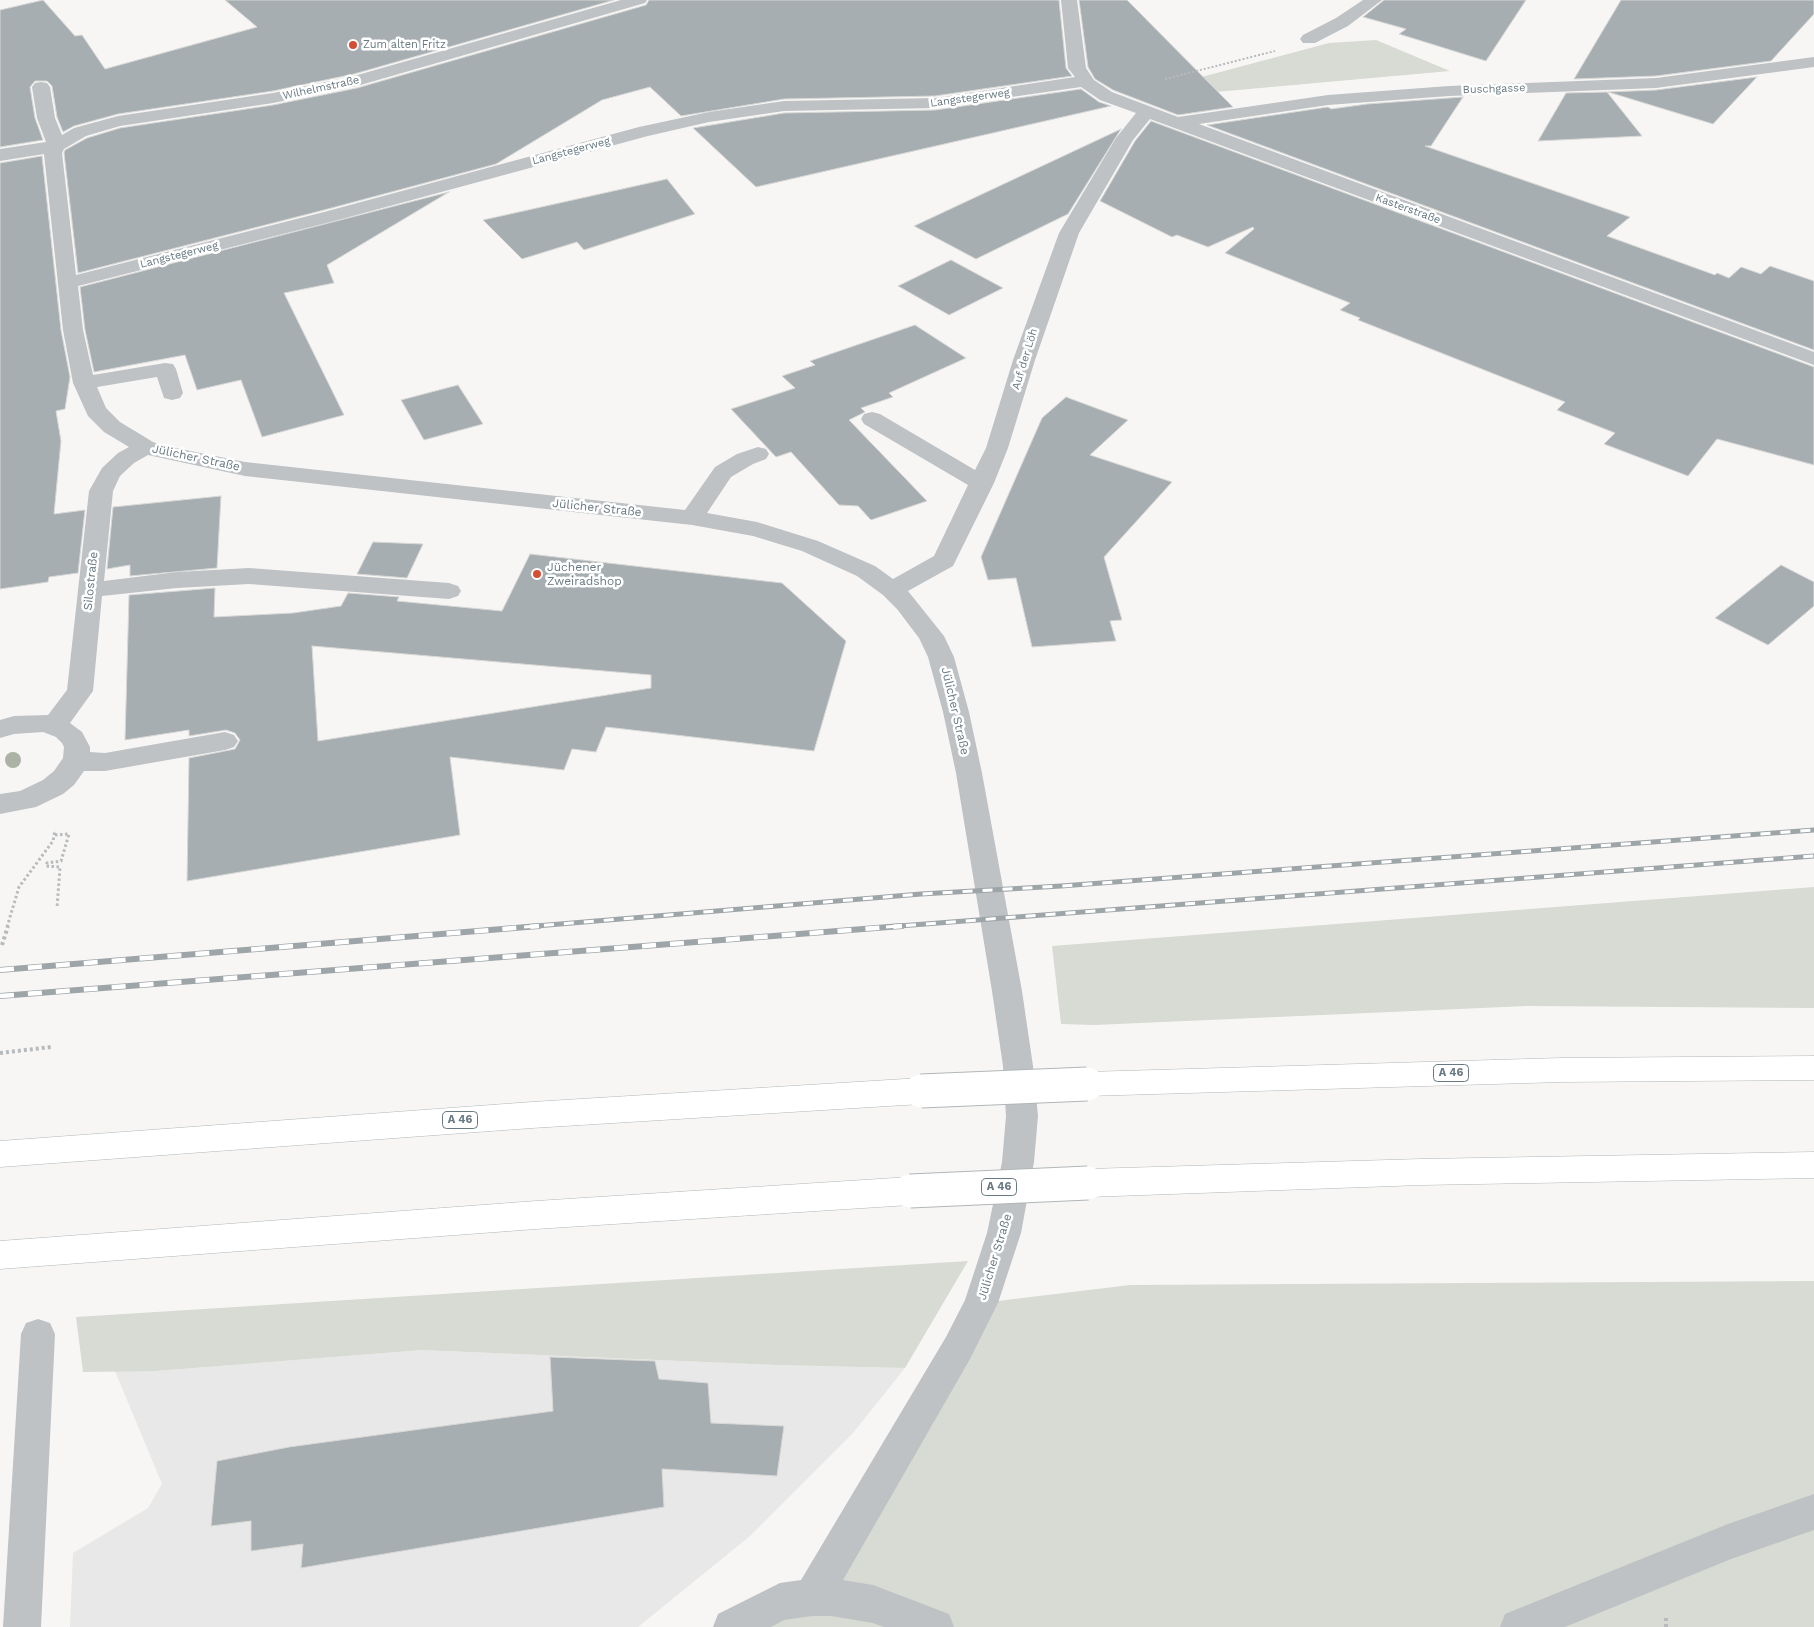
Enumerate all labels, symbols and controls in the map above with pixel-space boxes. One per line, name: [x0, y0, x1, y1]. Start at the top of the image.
place label: Zum alten Fritz: [363, 38, 446, 52]
marker: Zum alten Fritz: [347, 39, 359, 51]
street label: Wilhelmstraße: [281, 73, 361, 103]
street label: Buschgasse: [1462, 81, 1526, 97]
street label: Langstegerweg: [929, 86, 1011, 110]
street label: Langstegerweg: [531, 134, 611, 168]
street label: Kasterstraße: [1374, 191, 1442, 227]
street label: Langstegerweg: [139, 239, 219, 271]
street label: Auf der Löh: [1009, 327, 1041, 391]
street label: Jülicher Straße: [151, 442, 241, 474]
street label: Jülicher Straße: [552, 496, 642, 520]
street label: Silostraße: [81, 551, 101, 611]
place label: Jüchener Zweiradshop: [547, 560, 622, 588]
marker: Jüchener Zweiradshop: [531, 568, 543, 580]
street label: Jülicher Straße: [938, 666, 972, 756]
road number: A 46: [1434, 1064, 1468, 1082]
road number: A 46: [442, 1112, 478, 1128]
road number: A 46: [982, 1178, 1016, 1196]
street label: Jülicher Straße: [975, 1212, 1015, 1302]

